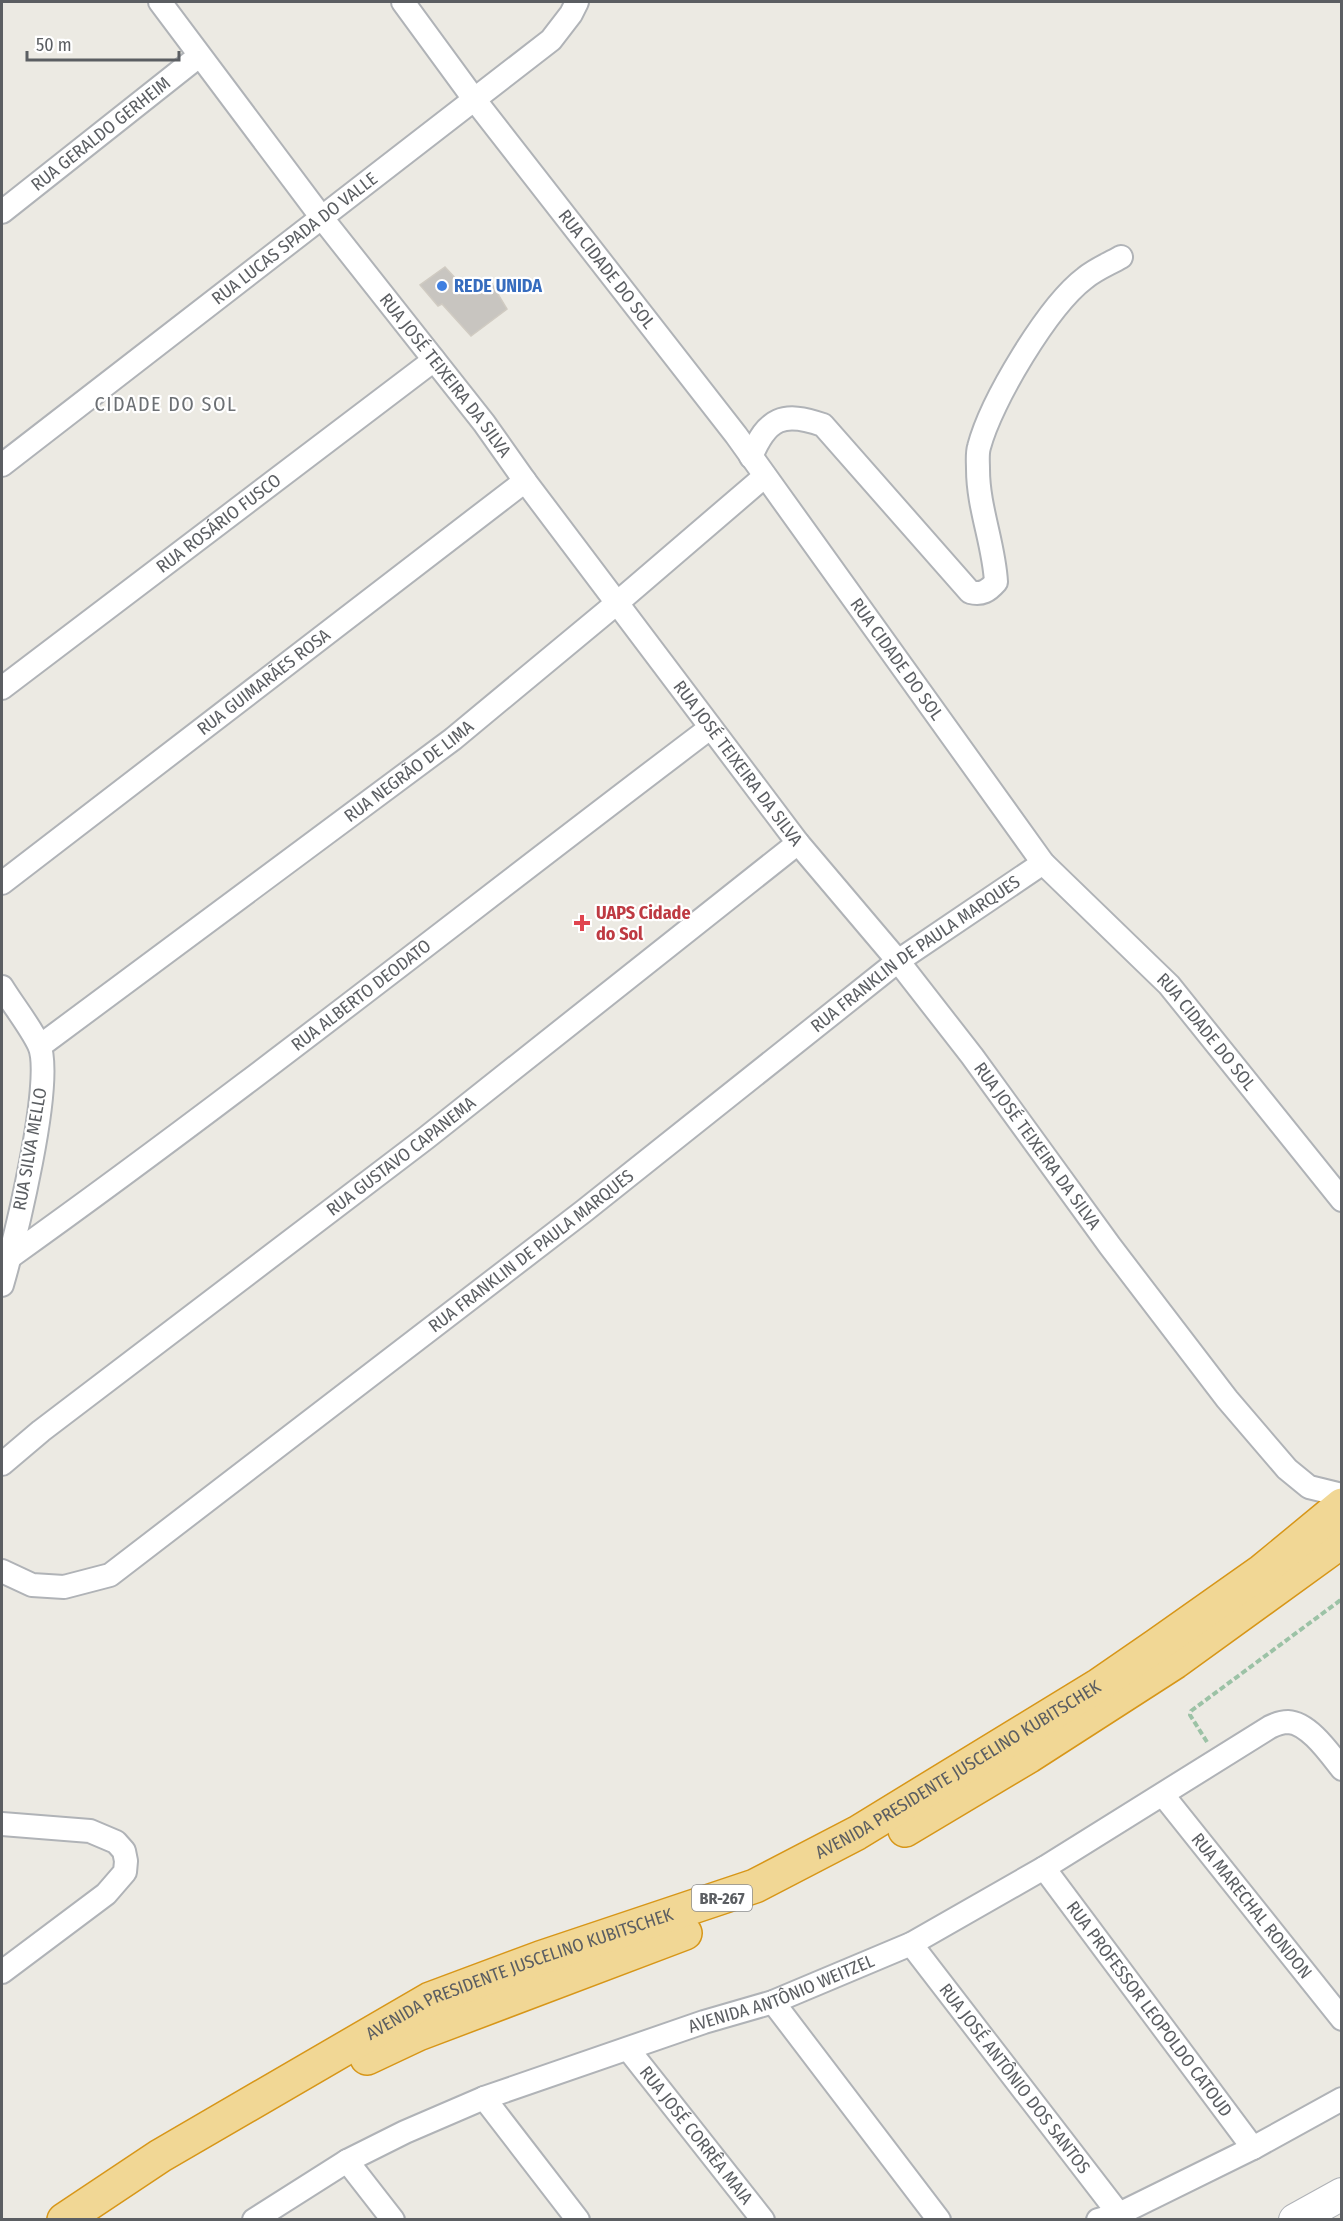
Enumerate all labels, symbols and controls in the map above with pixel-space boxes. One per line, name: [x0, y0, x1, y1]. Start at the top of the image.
scale bar: [27, 24, 178, 62]
text: 50 m: [36, 34, 72, 56]
street label: RUA GERALDO GERHEIM: [27, 72, 175, 196]
street label: RUA LUCAS SPADA DO VALLE: [207, 168, 382, 309]
street label: RUA CIDADE DO SOL: [553, 205, 660, 333]
place label: REDE UNIDA: [454, 275, 542, 297]
marker: REDE UNIDA: [435, 279, 449, 293]
street label: RUA JOSÉ TEIXEIRA DA SILVA: [375, 289, 516, 462]
district label: CIDADE DO SOL: [95, 392, 237, 416]
street label: RUA ROSÁRIO FUSCO: [152, 469, 285, 578]
street label: RUA CIDADE DO SOL: [846, 594, 948, 724]
street label: RUA GUIMARÃES ROSA: [193, 624, 335, 740]
street label: RUA JOSÉ TEIXEIRA DA SILVA: [669, 676, 808, 851]
street label: RUA NEGRÃO DE LIMA: [340, 715, 478, 827]
street label: RUA FRANKLIN DE PAULA MARQUES: [806, 871, 1024, 1037]
place label: UAPS Cidade do Sol: [596, 902, 691, 945]
marker: UAPS Cidade do Sol: [573, 914, 591, 932]
street label: RUA ALBERTO DEODATO: [287, 935, 435, 1056]
street label: RUA CIDADE DO SOL: [1152, 968, 1260, 1095]
street label: RUA JOSÉ TEIXEIRA DA SILVA: [969, 1058, 1106, 1234]
street label: RUA SILVA MELLO: [8, 1086, 52, 1212]
street label: RUA GUSTAVO CAPANEMA: [322, 1092, 481, 1221]
street label: RUA FRANKLIN DE PAULA MARQUES: [424, 1165, 638, 1337]
street label: AVENIDA PRESIDENTE JUSCELINO KUBITSCHEK: [812, 1675, 1105, 1864]
street label: RUA MARECHAL RONDON: [1187, 1829, 1317, 1983]
road number: BR-267: [692, 1885, 752, 1911]
street label: RUA PROFESSOR LEOPOLDO CATOUD: [1062, 1897, 1237, 2121]
street label: AVENIDA PRESIDENTE JUSCELINO KUBITSCHEK: [362, 1903, 676, 2045]
street label: AVENIDA ANTÔNIO WEITZEL: [685, 1950, 878, 2038]
street label: RUA JOSÉ ANTÔNIO DOS SANTOS: [934, 1979, 1095, 2178]
street label: RUA JOSÉ CORRÊA MAIA: [635, 2062, 758, 2209]

